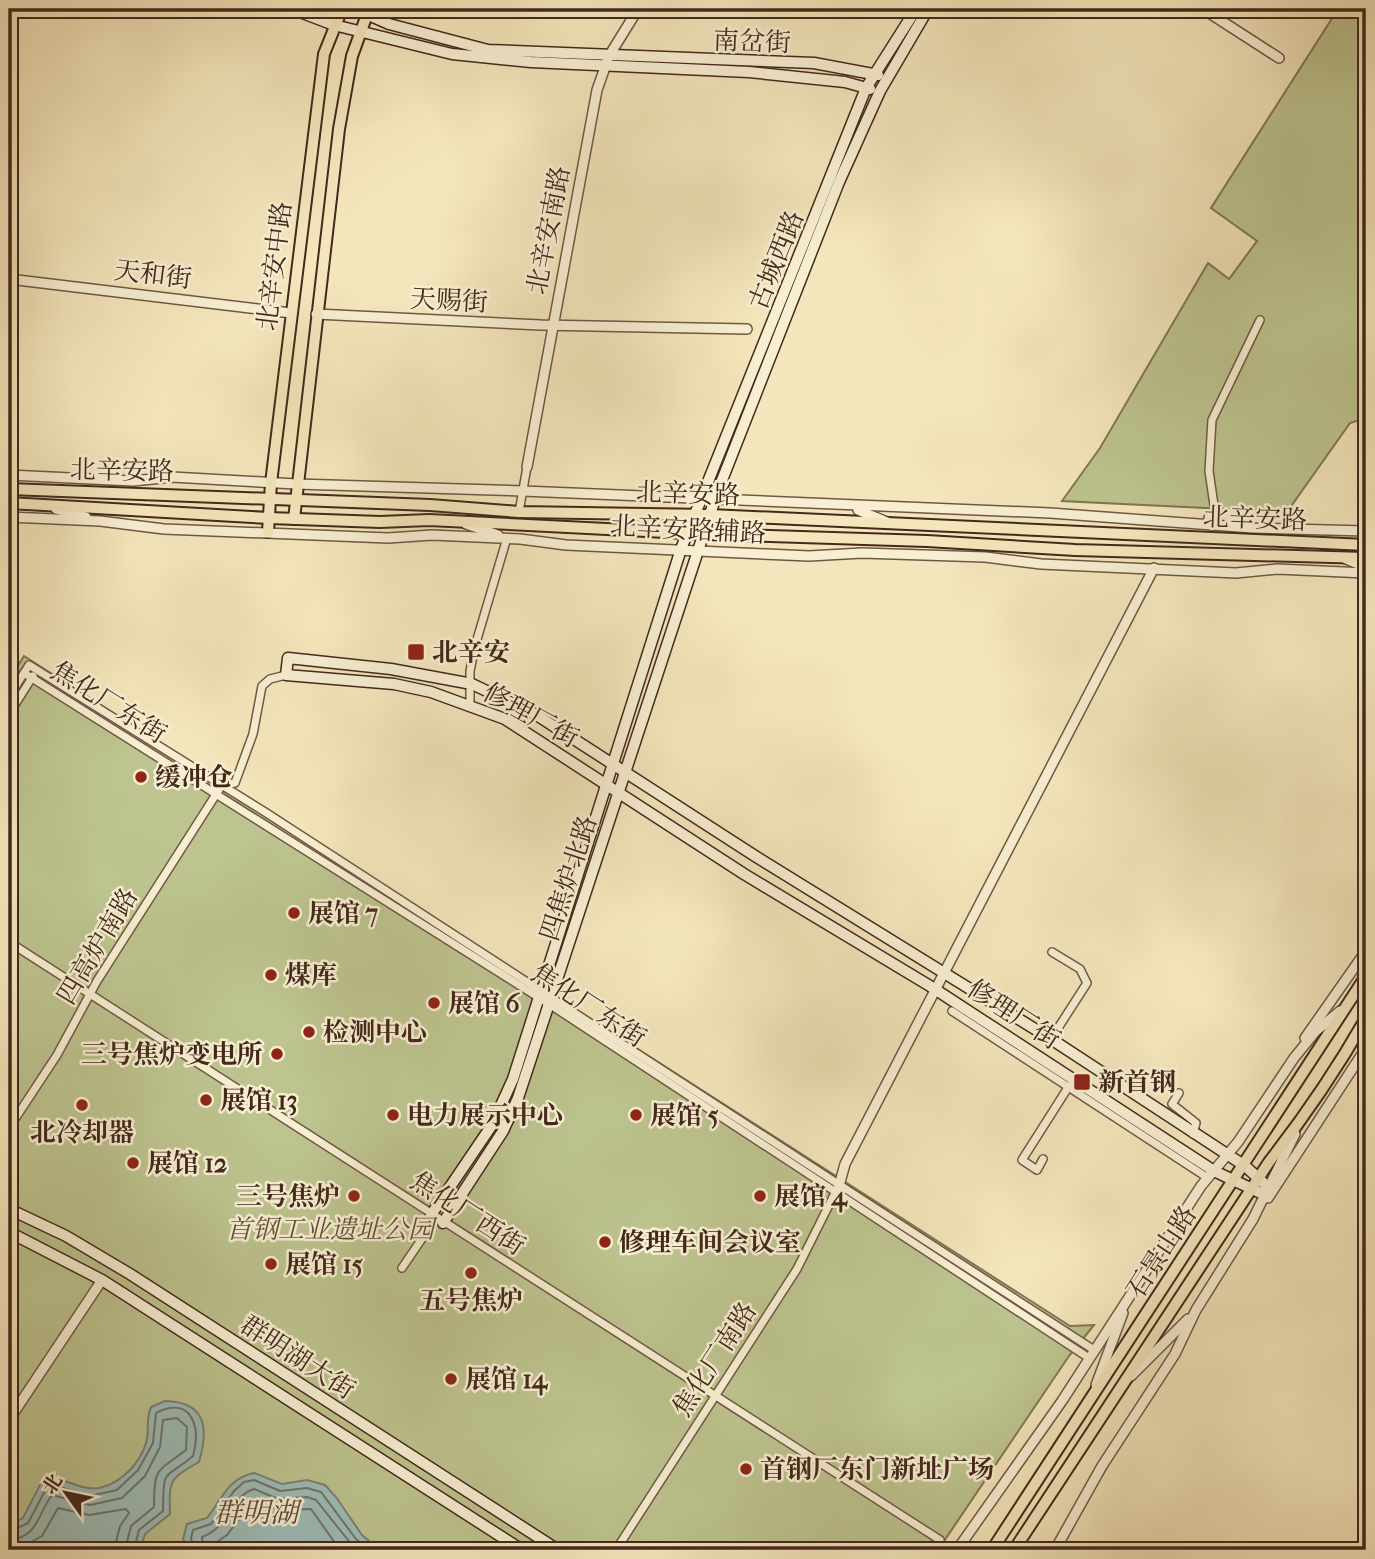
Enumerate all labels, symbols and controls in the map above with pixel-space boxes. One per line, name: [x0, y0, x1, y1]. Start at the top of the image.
street label: 南岔街: [712, 25, 792, 58]
street label: 北辛安南路: [521, 163, 576, 297]
street label: 北辛安中路: [251, 200, 298, 332]
street label: 古城西路: [743, 206, 810, 314]
street label: 天和街: [112, 254, 194, 295]
street label: 天赐街: [409, 283, 489, 318]
street label: 北辛安路: [70, 454, 174, 487]
street label: 北辛安路: [635, 476, 740, 511]
street label: 北辛安路: [1202, 501, 1307, 536]
street label: 北辛安路辅路: [609, 510, 767, 549]
place label: 北辛安: [432, 637, 510, 668]
marker: 北辛安: [406, 642, 426, 662]
street label: 焦化厂东街: [45, 655, 172, 750]
street label: 修理厂街: [478, 677, 584, 754]
place label: 缓冲仓: [155, 762, 233, 793]
marker: 缓冲仓: [133, 769, 149, 785]
street label: 四焦炉北路: [534, 812, 603, 945]
street label: 四高炉南路: [51, 883, 144, 1010]
place label: 展馆 7: [308, 898, 379, 929]
marker: 展馆 7: [286, 905, 302, 921]
street label: 焦化厂东街: [526, 957, 652, 1054]
place label: 煤库: [285, 960, 337, 991]
marker: 煤库: [263, 967, 279, 983]
street label: 修理厂街: [962, 973, 1066, 1056]
place label: 展馆 6: [448, 988, 521, 1019]
marker: 展馆 6: [426, 995, 442, 1011]
place label: 检测中心: [323, 1017, 427, 1048]
marker: 检测中心: [301, 1024, 317, 1040]
place label: 三号焦炉变电所: [81, 1039, 263, 1070]
marker: 三号焦炉变电所: [269, 1046, 285, 1062]
place label: 新首钢: [1098, 1067, 1176, 1098]
marker: 新首钢: [1072, 1072, 1092, 1092]
place label: 展馆 13: [220, 1085, 298, 1116]
marker: 展馆 13: [198, 1092, 214, 1108]
marker: 北冷却器: [74, 1097, 90, 1113]
place label: 电力展示中心: [407, 1100, 563, 1131]
place label: 展馆 5: [650, 1100, 719, 1131]
marker: 电力展示中心: [385, 1107, 401, 1123]
marker: 展馆 5: [628, 1107, 644, 1123]
place label: 北冷却器: [30, 1117, 134, 1148]
place label: 展馆 12: [147, 1148, 227, 1179]
marker: 展馆 12: [125, 1155, 141, 1171]
street label: 焦化厂西街: [405, 1165, 531, 1262]
place label: 三号焦炉: [236, 1181, 340, 1212]
place label: 展馆 4: [774, 1181, 849, 1213]
marker: 三号焦炉: [346, 1188, 362, 1204]
marker: 展馆 4: [752, 1188, 768, 1204]
street label: 石景山路: [1120, 1200, 1203, 1304]
park label: 首钢工业遗址公园: [226, 1214, 438, 1245]
place label: 修理车间会议室: [619, 1227, 801, 1258]
marker: 修理车间会议室: [597, 1234, 613, 1250]
place label: 展馆 15: [285, 1249, 363, 1280]
marker: 展馆 15: [263, 1256, 279, 1272]
marker: 五号焦炉: [463, 1265, 479, 1281]
place label: 五号焦炉: [419, 1285, 523, 1316]
street label: 焦化厂南路: [666, 1296, 763, 1422]
street label: 群明湖大街: [235, 1309, 361, 1406]
place label: 展馆 14: [465, 1364, 549, 1396]
marker: 展馆 14: [443, 1371, 459, 1387]
place label: 首钢厂东门新址广场: [760, 1454, 994, 1485]
north arrow: [32, 1458, 102, 1528]
marker: 首钢厂东门新址广场: [738, 1461, 754, 1477]
text: 北: [38, 1470, 67, 1498]
water label: 群明湖: [214, 1496, 303, 1529]

